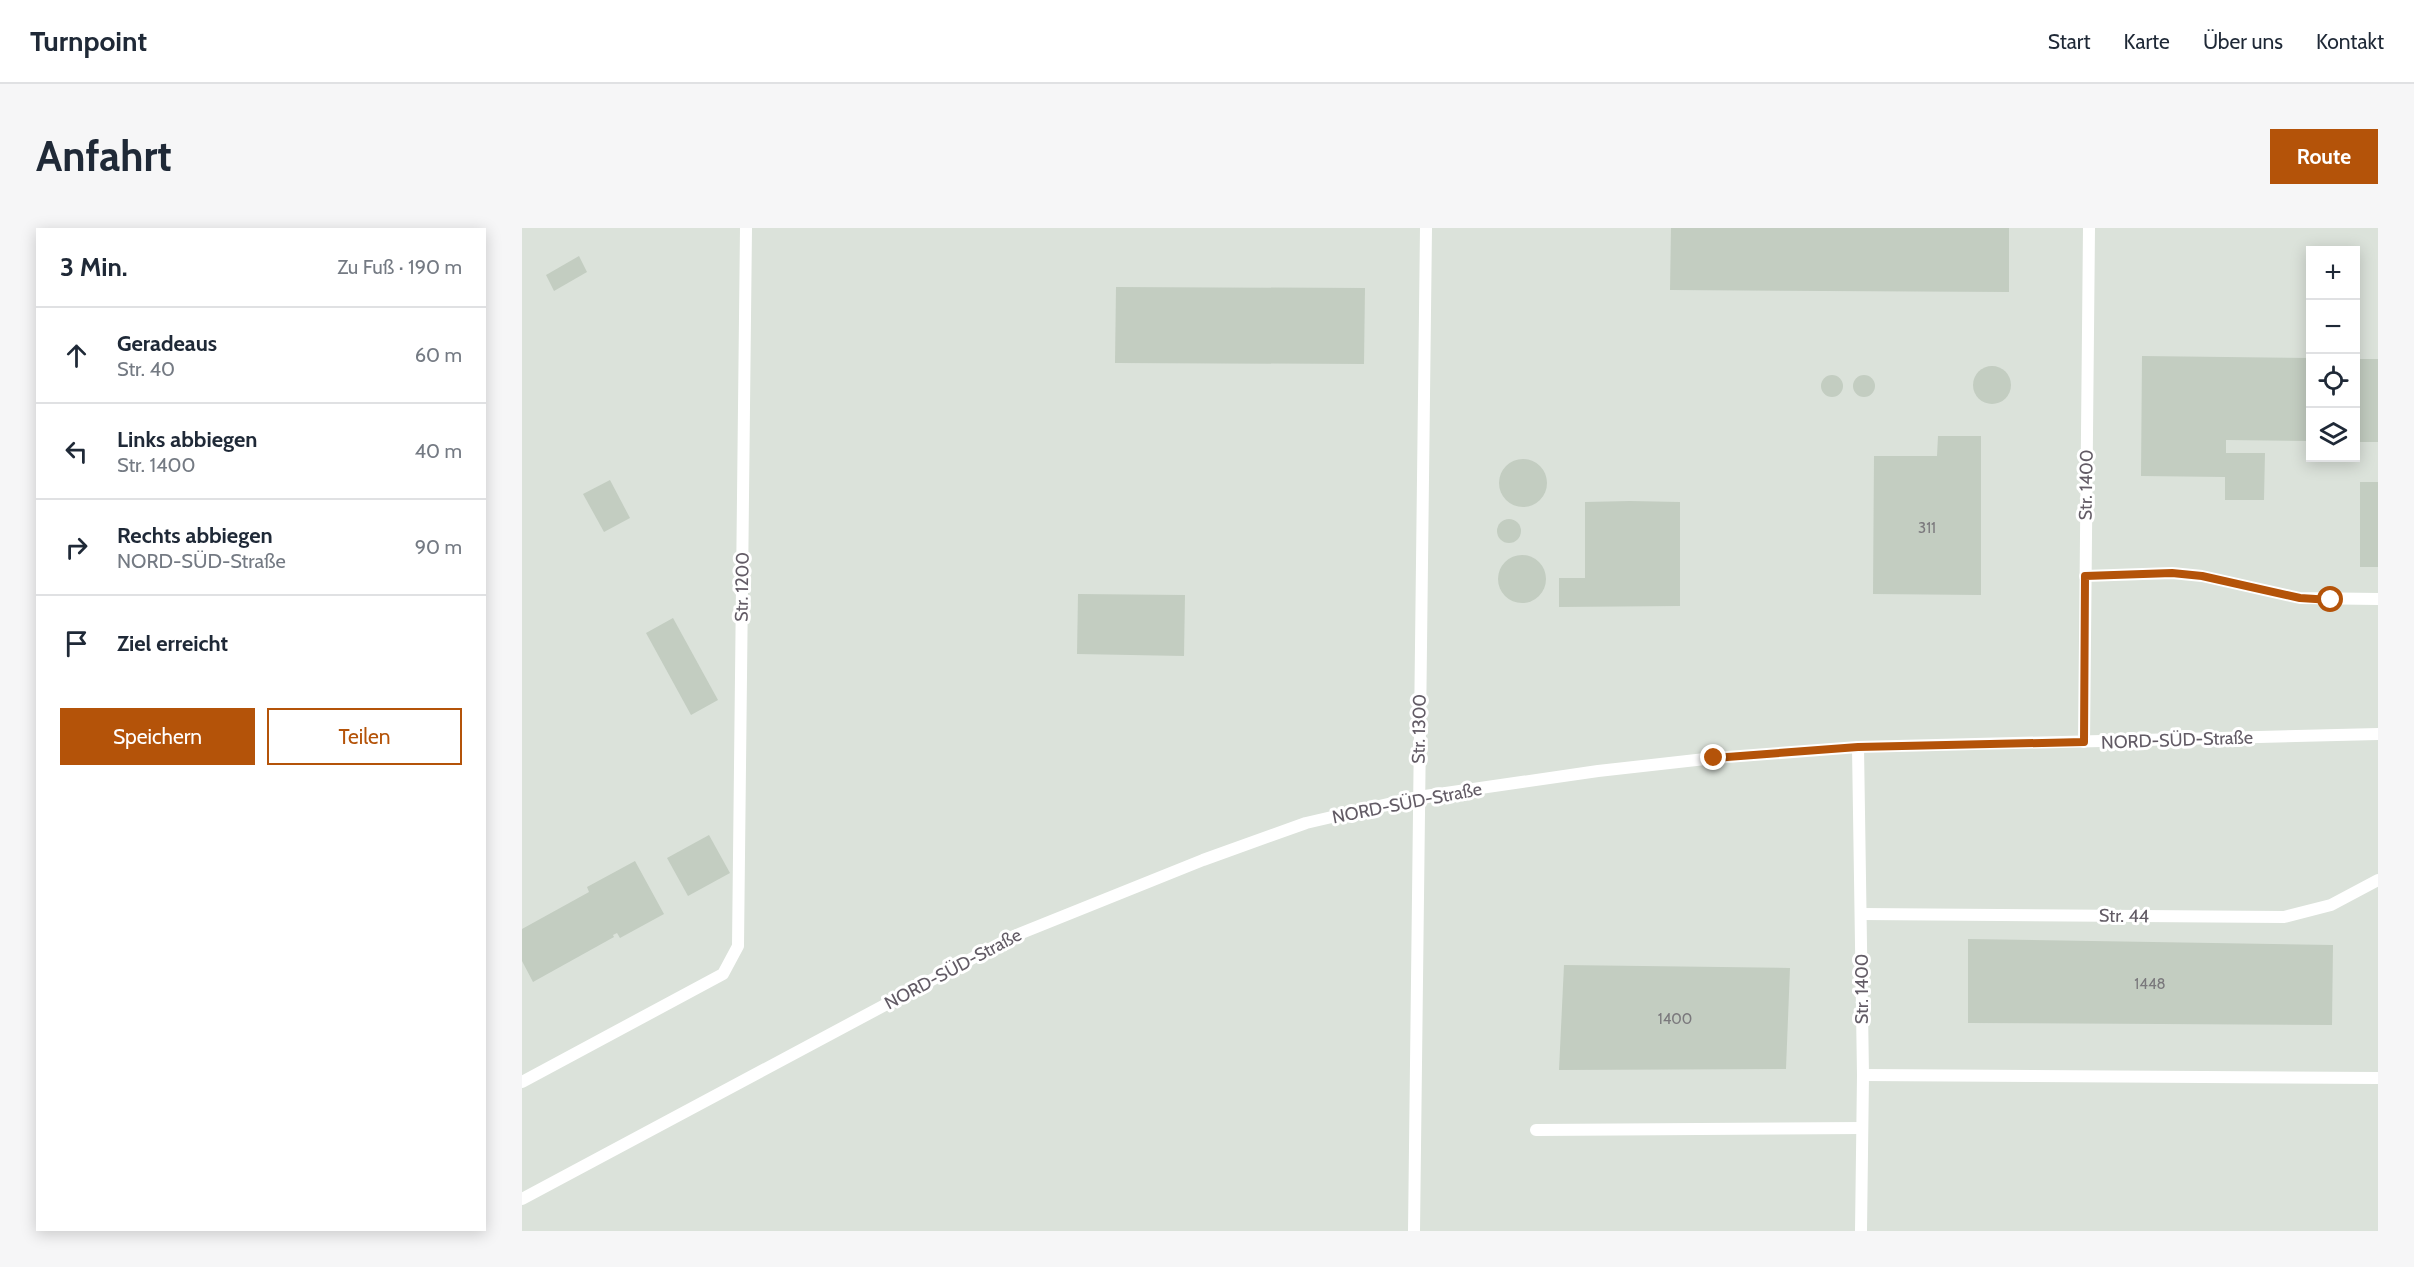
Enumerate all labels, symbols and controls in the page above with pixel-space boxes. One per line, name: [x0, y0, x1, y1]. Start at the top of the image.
text: Turnpoint: [30, 24, 147, 58]
text: Start: [2048, 29, 2091, 54]
text: Karte: [2124, 29, 2170, 54]
text: Über uns: [2203, 29, 2283, 54]
text: Kontakt: [2316, 29, 2384, 54]
button: Route: [2270, 129, 2378, 184]
text: Anfahrt: [36, 130, 172, 182]
map controls: [2306, 246, 2360, 462]
button: +: [2306, 246, 2360, 300]
text: 3 Min.: [60, 251, 128, 283]
text: Zu Fuß · 190 m: [337, 255, 462, 279]
button: −: [2306, 300, 2360, 354]
text: Geradeaus: [117, 330, 217, 357]
icon: ahead: [60, 339, 93, 372]
text: 60 m: [415, 343, 462, 367]
button: locate: [2306, 354, 2360, 408]
text: Str. 40: [117, 357, 175, 381]
button: layers: [2306, 408, 2360, 462]
text: Links abbiegen: [117, 426, 257, 453]
icon: left: [60, 435, 93, 468]
text: 40 m: [414, 439, 462, 463]
street label: Str. 1400: [2074, 449, 2098, 521]
text: Str. 1400: [117, 453, 196, 477]
house number: 311: [1918, 519, 1936, 537]
text: Rechts abbiegen: [117, 522, 273, 549]
icon: right: [60, 531, 93, 564]
text: 90 m: [415, 535, 462, 559]
text: NORD-SÜD-Straße: [117, 549, 286, 573]
street label: Str. 1200: [730, 552, 754, 622]
route start: [2317, 586, 2343, 612]
icon: arrive: [60, 627, 93, 660]
text: Ziel erreicht: [117, 630, 228, 657]
street label: Str. 1300: [1407, 694, 1431, 764]
button: Speichern: [60, 708, 255, 765]
button: Teilen: [267, 708, 462, 765]
street label: NORD-SÜD-Straße: [2101, 726, 2253, 754]
route end: [1700, 744, 1726, 770]
street label: NORD-SÜD-Straße: [1330, 778, 1484, 828]
street label: Str. 44: [2099, 905, 2149, 927]
street label: NORD-SÜD-Straße: [881, 924, 1025, 1014]
street label: Str. 1400: [1851, 954, 1873, 1024]
house number: 1448: [2134, 975, 2166, 993]
house number: 1400: [1658, 1010, 1692, 1028]

